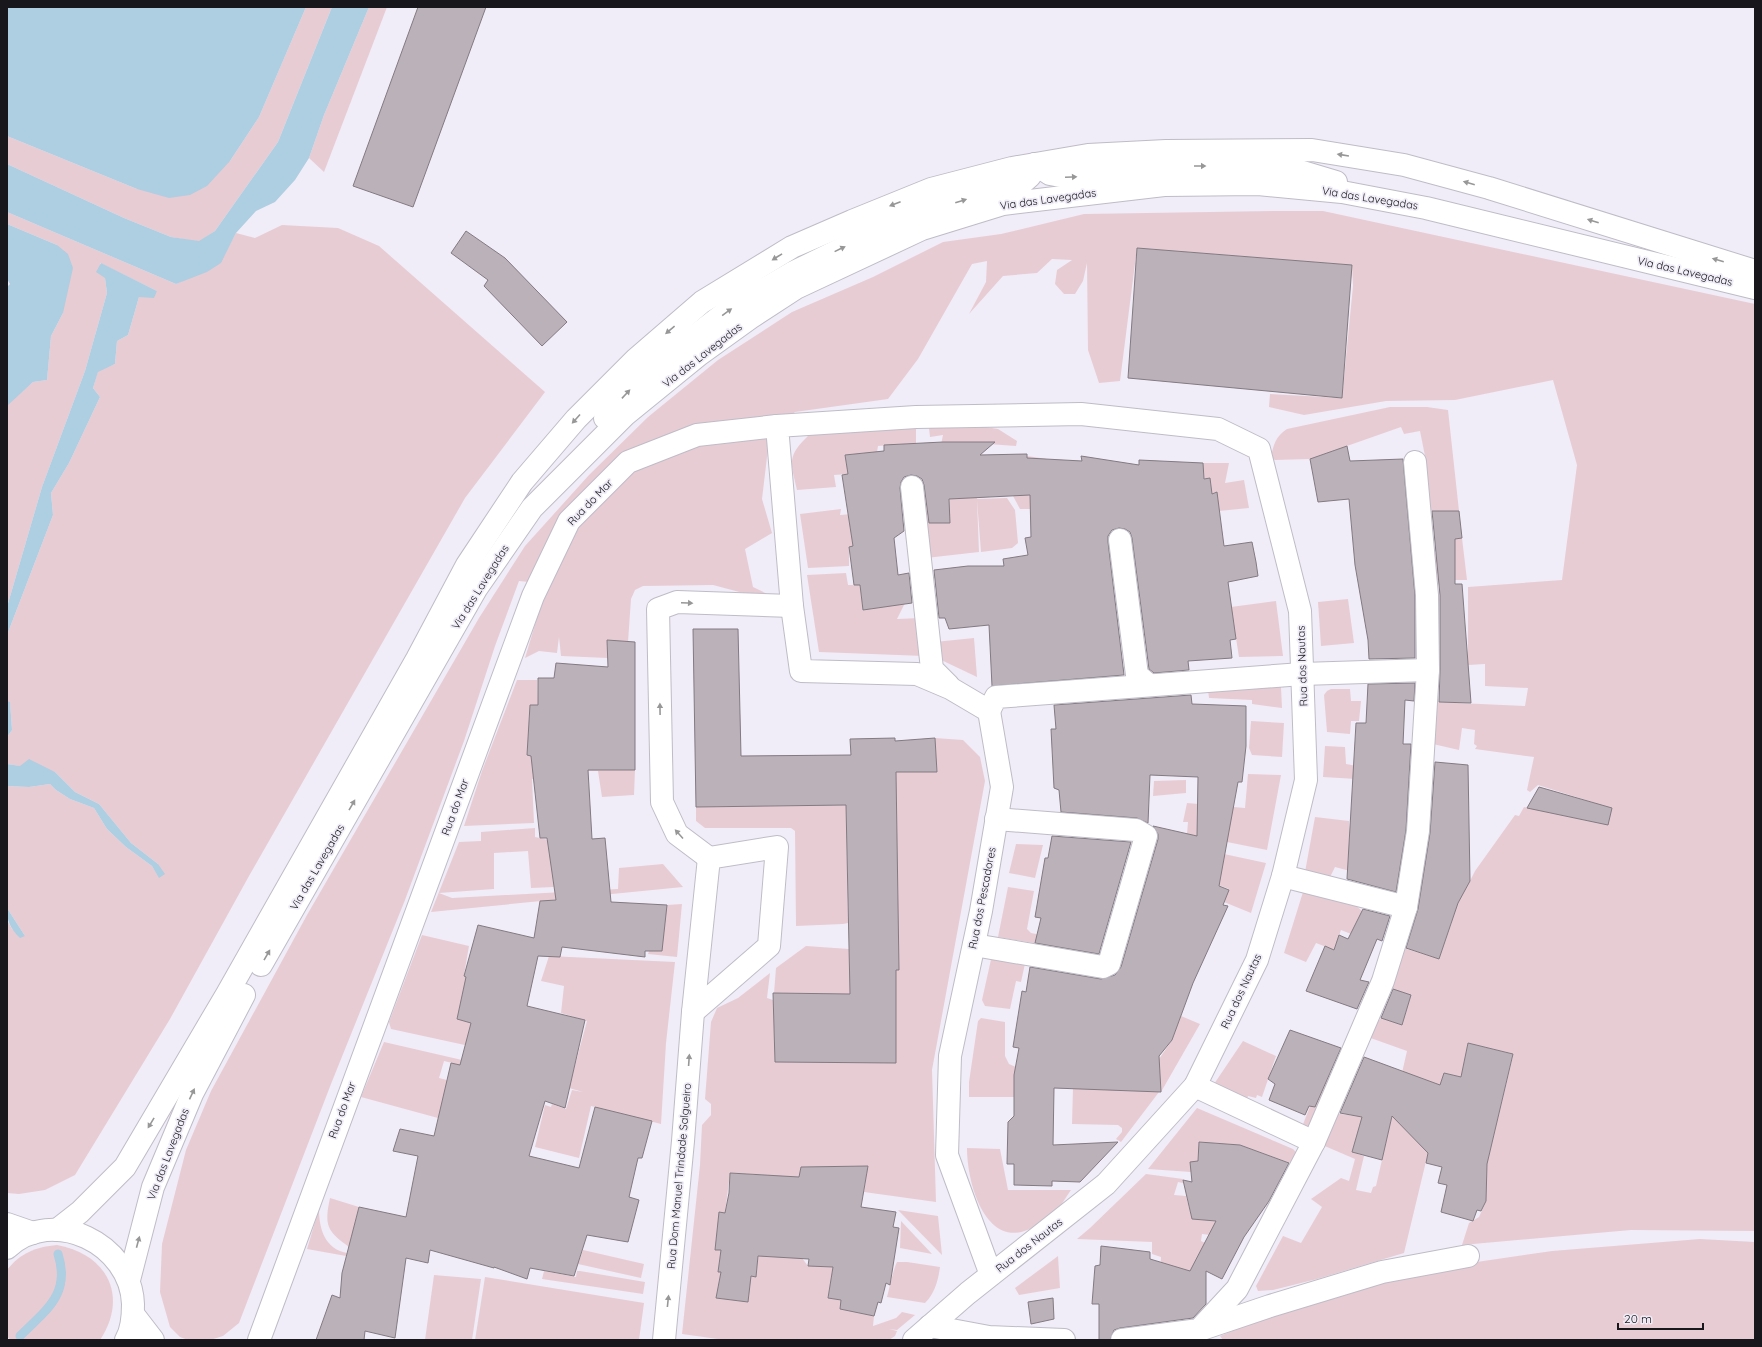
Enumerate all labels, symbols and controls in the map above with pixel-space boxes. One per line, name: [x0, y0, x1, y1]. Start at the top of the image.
one-way arrow: [1336, 151, 1349, 157]
one-way arrow: [1194, 163, 1207, 169]
one-way arrow: [1065, 173, 1077, 180]
one-way arrow: [1463, 180, 1475, 186]
street label: Via das Lavegadas: [1321, 183, 1419, 213]
street label: Via das Lavegadas: [999, 185, 1097, 213]
one-way arrow: [955, 198, 967, 204]
one-way arrow: [889, 201, 901, 207]
one-way arrow: [1587, 218, 1599, 224]
one-way arrow: [835, 246, 846, 252]
one-way arrow: [771, 253, 783, 260]
street label: Via das Lavegadas: [1636, 253, 1734, 289]
one-way arrow: [1711, 257, 1723, 263]
one-way arrow: [721, 308, 732, 316]
street label: Via das Lavegadas: [659, 320, 745, 390]
one-way arrow: [664, 326, 675, 335]
one-way arrow: [621, 389, 631, 399]
one-way arrow: [571, 414, 580, 425]
street label: Rua do Mar: [564, 475, 616, 528]
street label: Via das Lavegadas: [448, 542, 512, 632]
one-way arrow: [681, 599, 693, 606]
street label: Rua dos Nautas: [1294, 625, 1310, 707]
one-way arrow: [657, 702, 663, 715]
street label: Rua do Mar: [438, 776, 472, 837]
one-way arrow: [349, 799, 356, 811]
street label: Via das Lavegadas: [287, 821, 347, 913]
one-way arrow: [674, 829, 683, 839]
street label: Rua dos Pescadores: [965, 846, 999, 950]
one-way arrow: [263, 949, 270, 960]
street label: Rua dos Nautas: [1218, 951, 1264, 1031]
one-way arrow: [686, 1054, 693, 1066]
street label: Rua do Mar: [325, 1079, 359, 1140]
street label: Rua Dom Manuel Trindade Salgueiro: [664, 1082, 694, 1270]
one-way arrow: [189, 1088, 195, 1099]
street label: Via das Lavegadas: [144, 1106, 192, 1202]
one-way arrow: [148, 1117, 155, 1129]
street label: Rua dos Nautas: [993, 1215, 1065, 1275]
one-way arrow: [136, 1236, 142, 1248]
one-way arrow: [664, 1295, 671, 1307]
scale bar: [1618, 1305, 1703, 1331]
text: 20 m: [1624, 1311, 1652, 1326]

